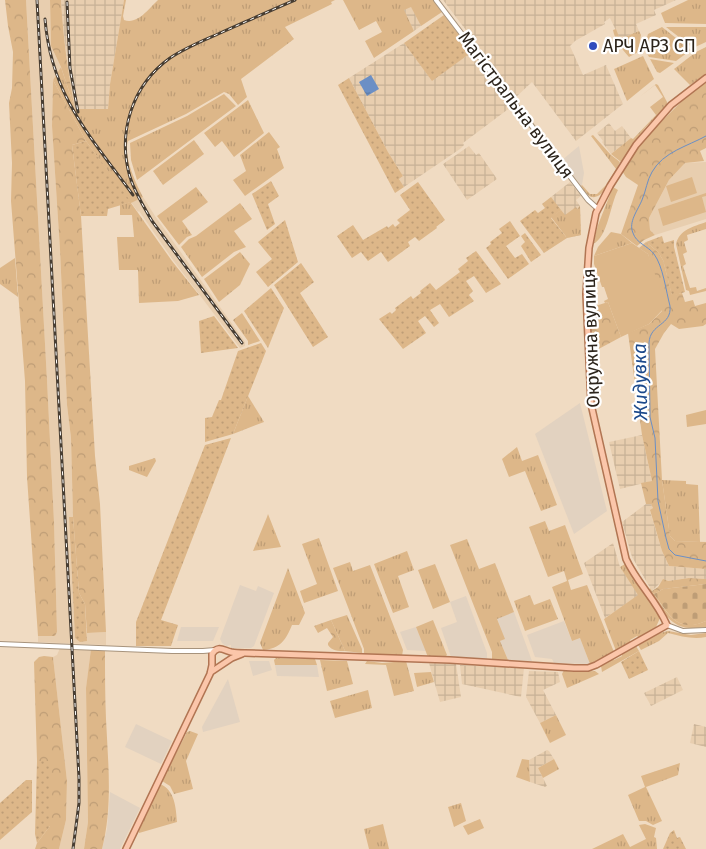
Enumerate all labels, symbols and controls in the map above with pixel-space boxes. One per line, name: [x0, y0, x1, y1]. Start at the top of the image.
street label: Магістральна вулиця: [453, 27, 579, 183]
place label: АРЧ АРЗ СП: [603, 35, 696, 57]
marker: АРЧ АРЗ СП: [587, 40, 599, 52]
street label: Окружна вулиця: [578, 268, 604, 408]
water label: Жидувка: [628, 343, 652, 422]

